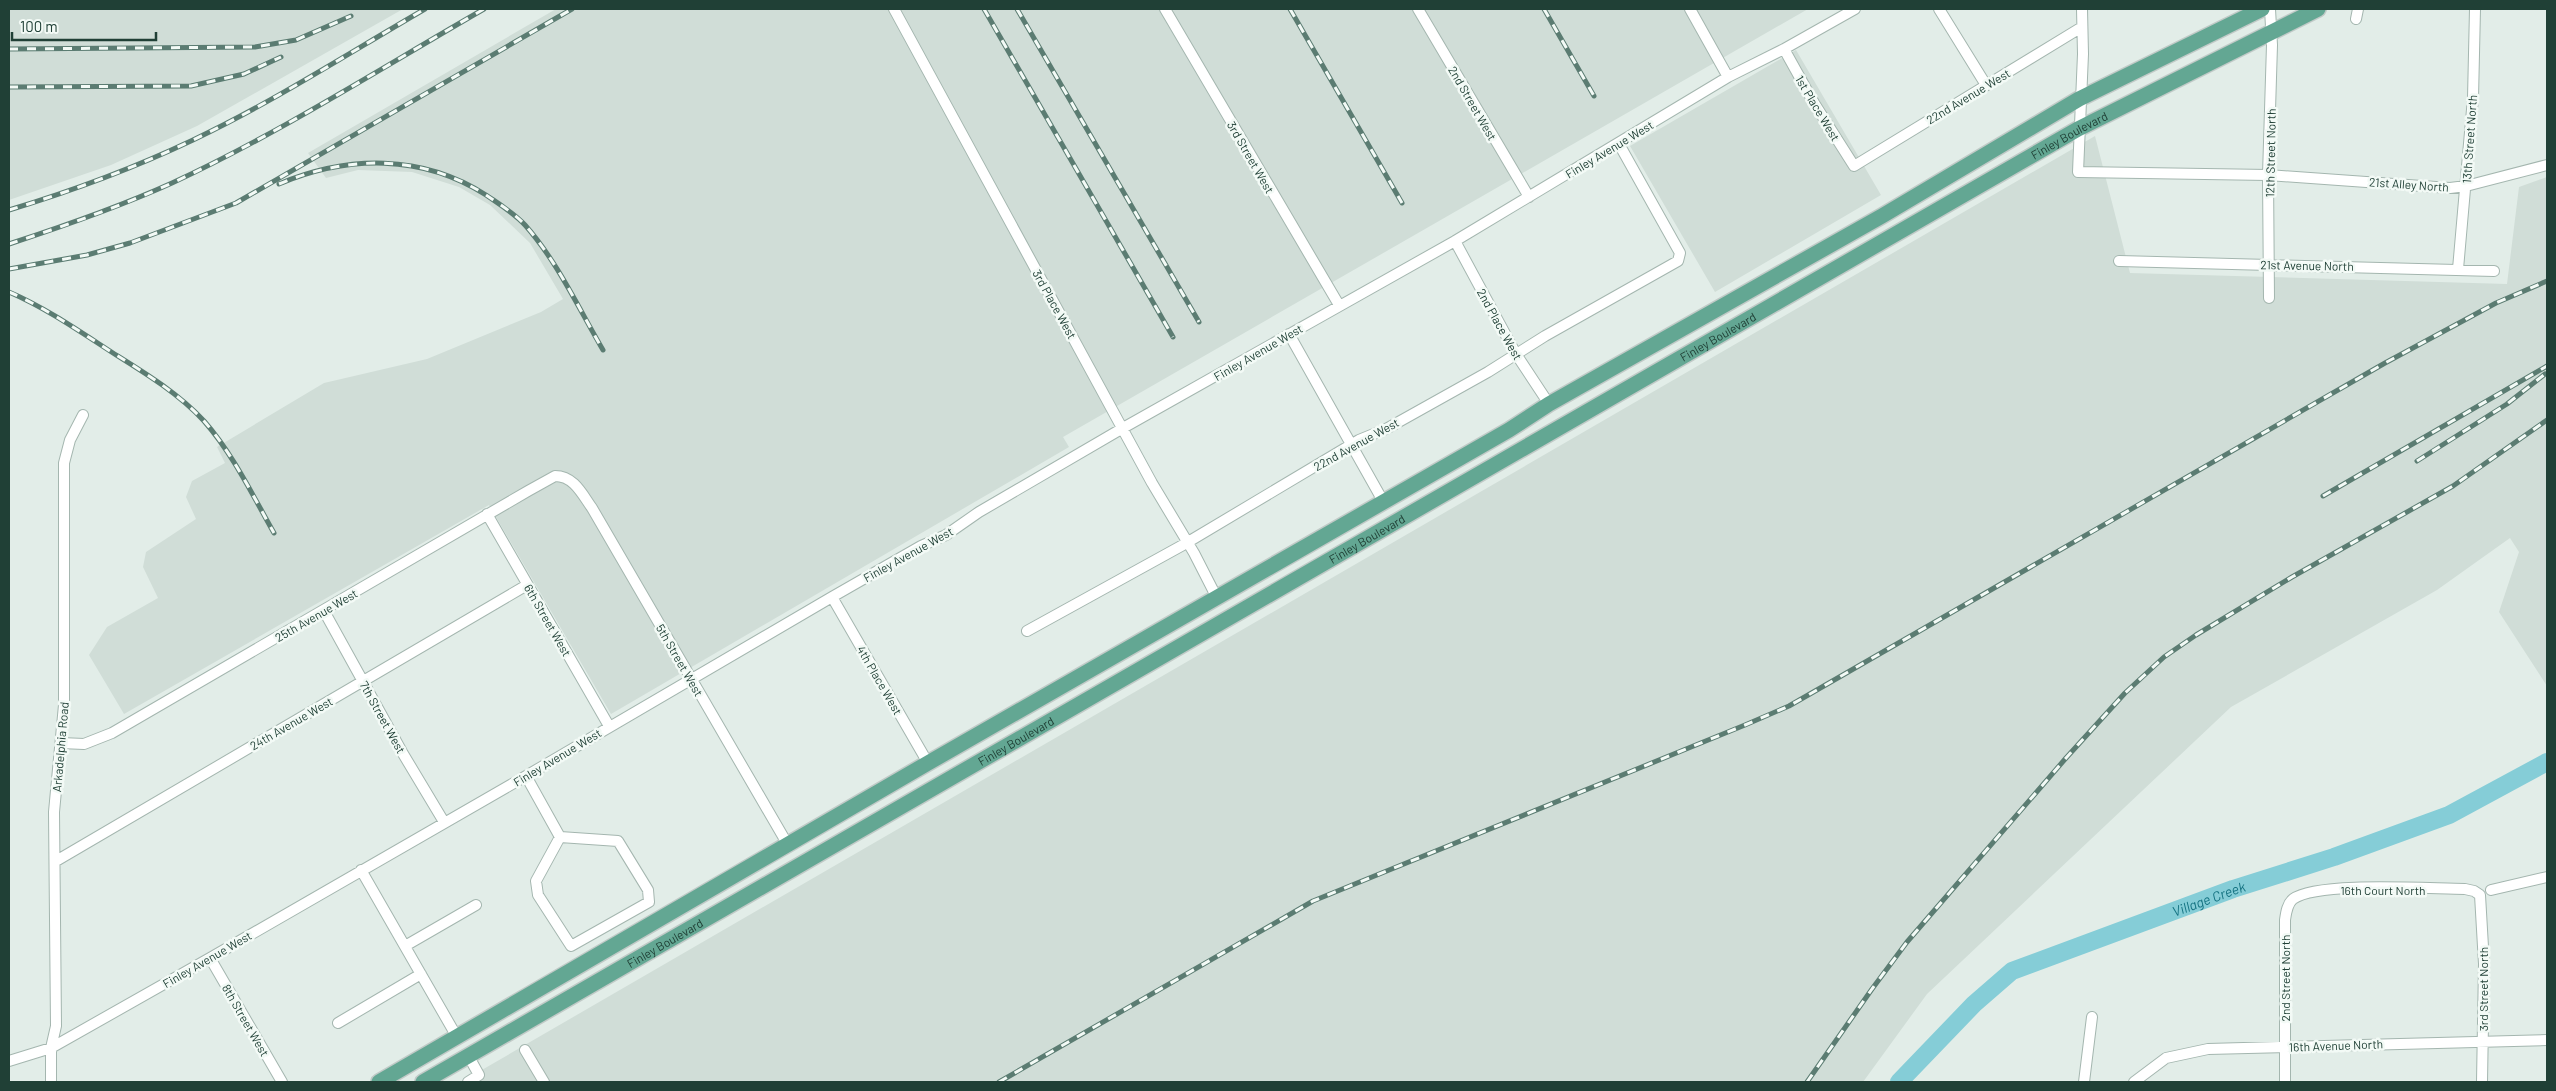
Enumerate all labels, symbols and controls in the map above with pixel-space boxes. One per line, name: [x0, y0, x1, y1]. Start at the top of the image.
scale bar: [12, 10, 156, 42]
text: 100 m: [20, 17, 58, 35]
street label: 2nd Street West: [1446, 63, 1500, 143]
street label: 22nd Avenue West: [1924, 66, 2012, 126]
street label: 1st Place West: [1793, 73, 1843, 143]
street label: 13th Street North: [2459, 94, 2479, 184]
street label: Finley Boulevard: [2028, 108, 2110, 162]
street label: 12th Street North: [2262, 108, 2278, 198]
street label: Finley Avenue West: [1562, 117, 1656, 181]
street label: 3rd Street West: [1225, 118, 1277, 196]
street label: 21st Alley North: [2369, 174, 2449, 194]
street label: 21st Avenue North: [2260, 257, 2354, 273]
street label: 3rd Place West: [1030, 267, 1080, 341]
street label: 2nd Place West: [1475, 286, 1525, 362]
street label: Finley Boulevard: [1677, 309, 1758, 364]
street label: Finley Avenue West: [1211, 321, 1305, 383]
street label: 22nd Avenue West: [1311, 415, 1401, 473]
street label: Finley Boulevard: [1326, 511, 1407, 566]
street label: Finley Avenue West: [861, 524, 955, 584]
street label: 6th Street West: [522, 581, 574, 659]
street label: 25th Avenue West: [272, 586, 360, 644]
street label: 5th Street West: [654, 621, 706, 699]
street label: 4th Place West: [855, 643, 905, 717]
street label: 7th Street West: [357, 678, 409, 756]
street label: 24th Avenue West: [247, 694, 335, 752]
street label: Arkadelphia Road: [49, 701, 71, 793]
street label: Finley Boulevard: [975, 713, 1056, 768]
street label: Finley Avenue West: [510, 725, 604, 789]
water label: Village Creek: [2169, 877, 2247, 919]
street label: 16th Court North: [2340, 883, 2426, 897]
street label: Finley Boulevard: [624, 915, 705, 970]
street label: Finley Avenue West: [160, 928, 254, 990]
street label: 2nd Street North: [2278, 935, 2292, 1021]
street label: 3rd Street North: [2476, 947, 2490, 1031]
street label: 8th Street West: [220, 981, 272, 1059]
street label: 16th Avenue North: [2289, 1036, 2383, 1054]

